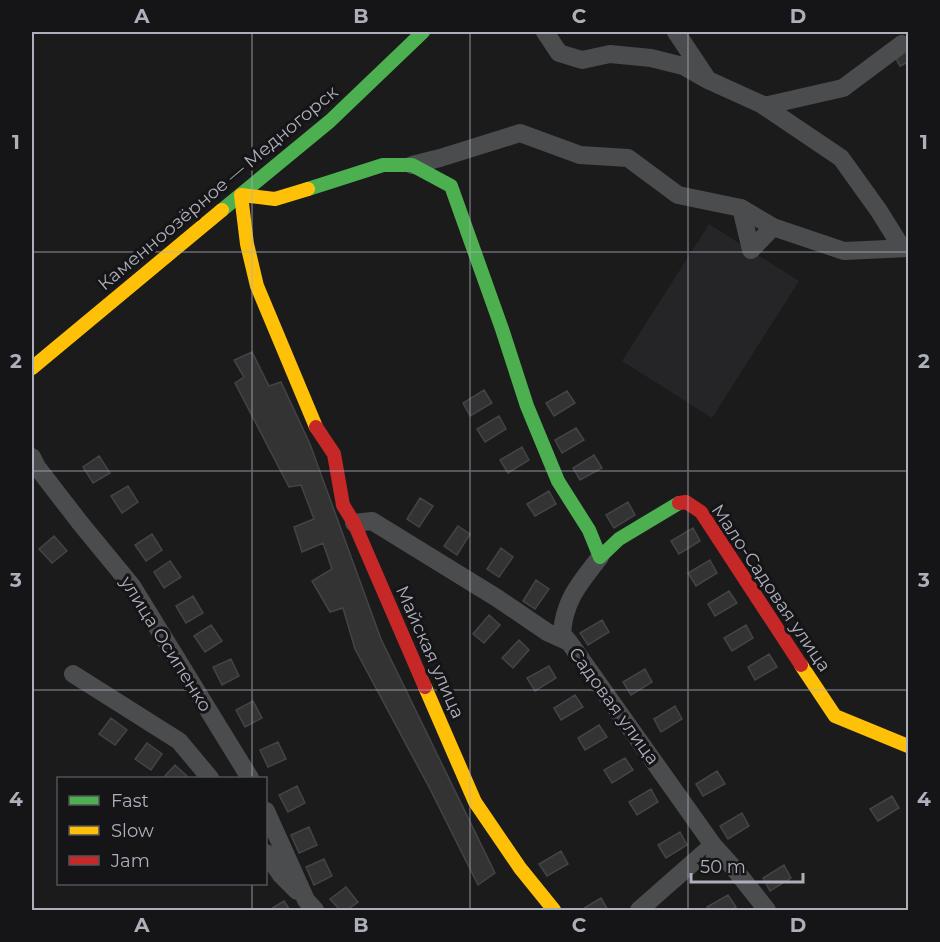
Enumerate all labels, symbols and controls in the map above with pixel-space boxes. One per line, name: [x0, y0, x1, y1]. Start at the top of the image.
text: A: [133, 4, 150, 28]
text: B: [353, 4, 369, 28]
text: C: [572, 4, 587, 28]
text: D: [790, 4, 806, 28]
street label: Каменноозёрное — Медногорск: [93, 81, 343, 295]
text: 1: [12, 130, 20, 154]
text: 1: [920, 130, 928, 154]
text: 2: [10, 349, 22, 373]
text: 2: [918, 349, 930, 373]
street label: Мало-Садовая улица: [707, 500, 835, 676]
text: 3: [9, 568, 22, 592]
text: 3: [917, 568, 930, 592]
street label: улица Осипенко: [115, 571, 217, 716]
street label: Майская улица: [391, 582, 469, 722]
street label: Садовая улица: [564, 643, 664, 769]
legend: [57, 777, 267, 885]
text: 4: [9, 787, 23, 811]
text: 4: [917, 787, 931, 811]
text: Fast: [111, 790, 149, 812]
text: Slow: [111, 820, 154, 842]
scale bar: [691, 846, 804, 884]
text: Jam: [110, 850, 150, 872]
text: 50 m: [700, 856, 746, 878]
text: A: [133, 913, 150, 937]
text: B: [353, 913, 369, 937]
text: C: [572, 913, 587, 937]
text: D: [790, 913, 806, 937]

